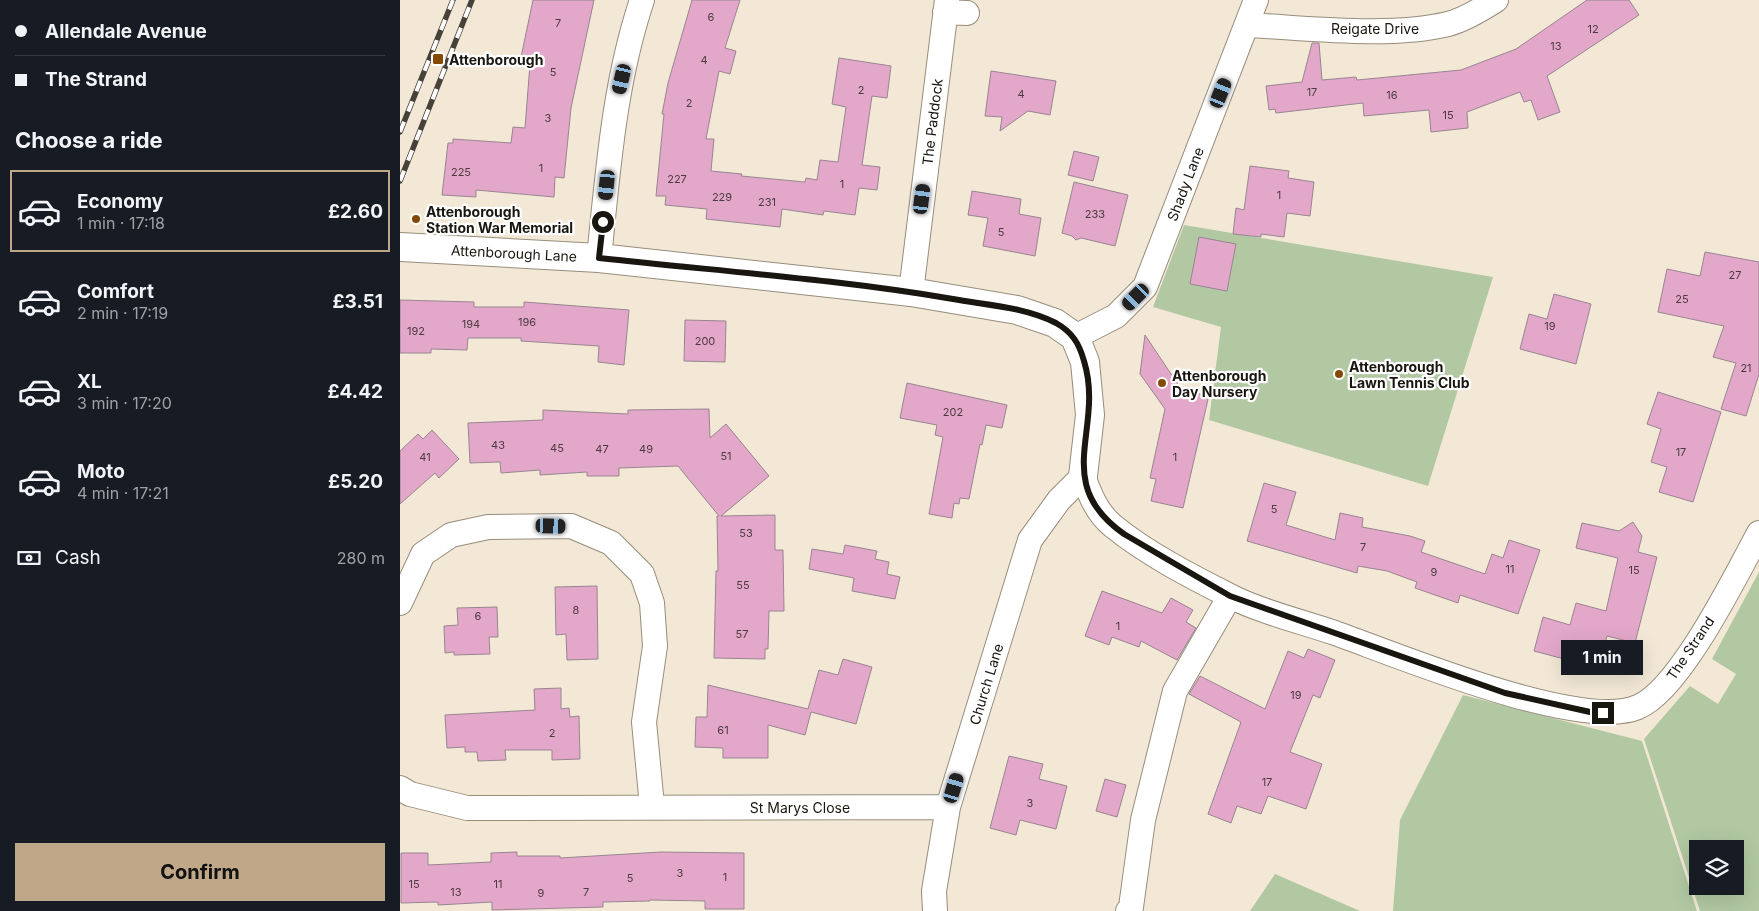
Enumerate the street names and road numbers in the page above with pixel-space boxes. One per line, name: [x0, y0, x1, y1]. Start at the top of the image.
street label: Reigate Drive: [1331, 20, 1419, 37]
street label: The Paddock: [918, 77, 946, 166]
street label: Shady Lane: [1163, 145, 1207, 223]
street label: Attenborough Lane: [451, 241, 577, 265]
street label: The Strand: [1663, 613, 1717, 683]
street label: Church Lane: [966, 641, 1006, 727]
street label: St Marys Close: [750, 799, 850, 816]

